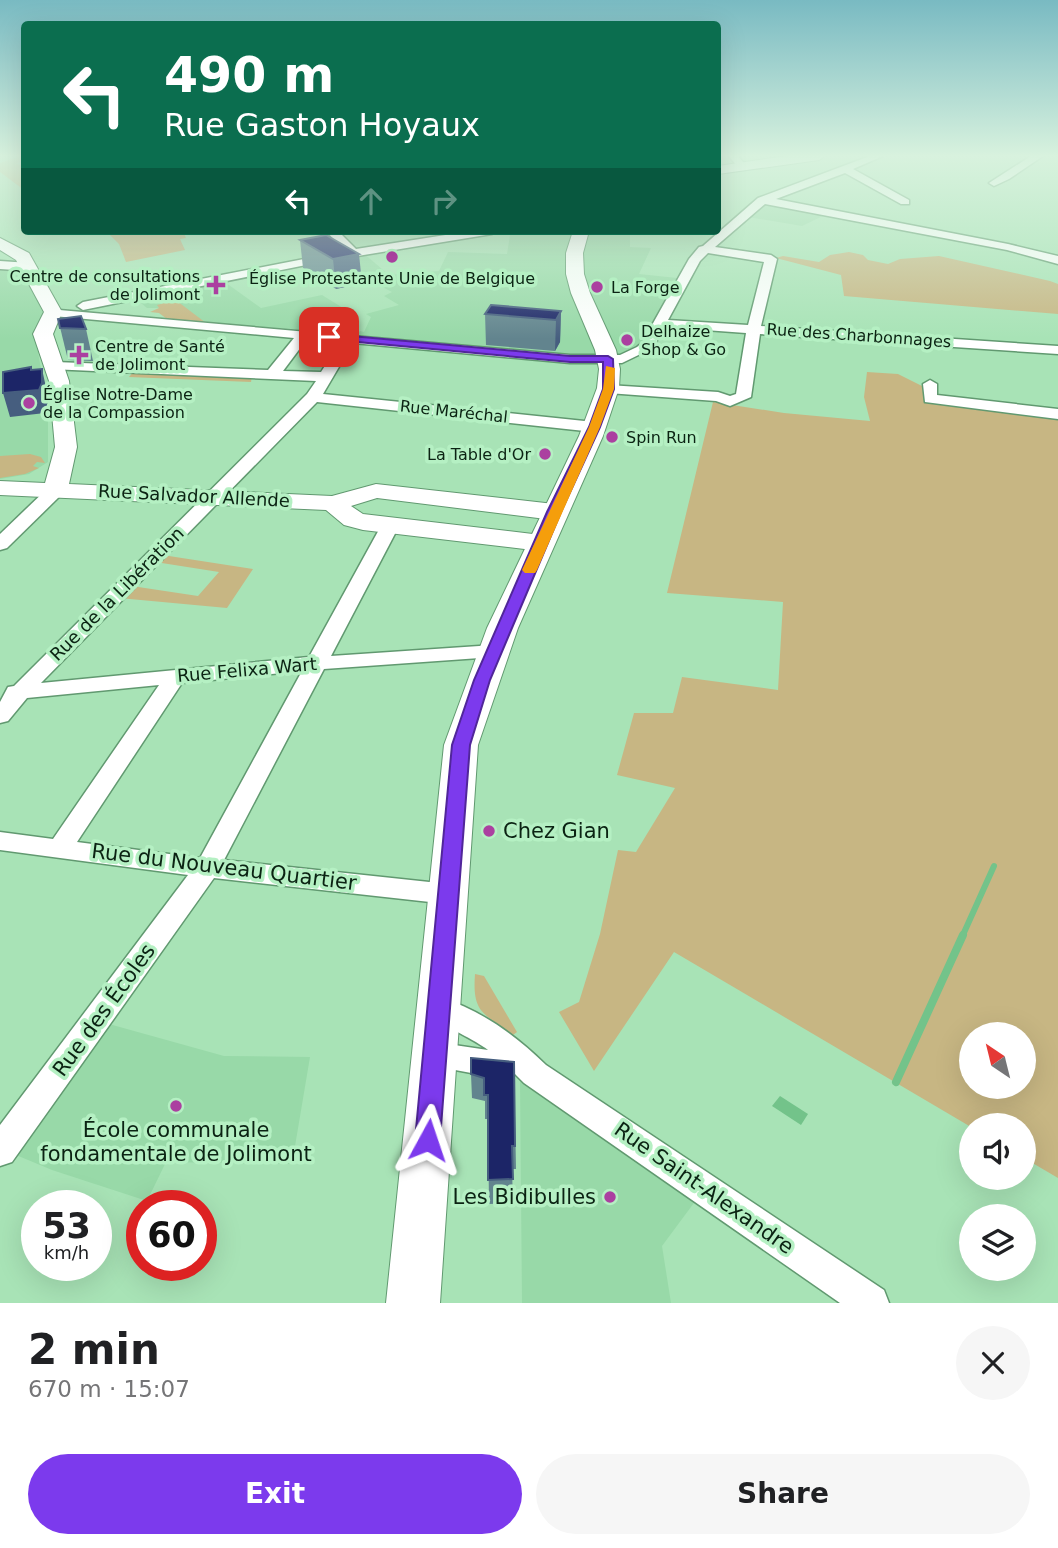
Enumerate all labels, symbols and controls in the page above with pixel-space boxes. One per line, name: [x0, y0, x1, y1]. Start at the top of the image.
text: 490 m: [164, 47, 334, 104]
icon: left: [49, 49, 140, 140]
text: Rue Gaston Hoyaux: [164, 106, 480, 144]
icon: left: [279, 182, 317, 220]
icon: ahead: [352, 182, 390, 220]
icon: right: [425, 182, 463, 220]
marker: Église Protestante Unie de Belgique: [384, 249, 400, 265]
place label: Centre de consultations de Jolimont: [10, 267, 200, 304]
place label: Église Protestante Unie de Belgique: [249, 269, 535, 288]
marker: Centre de consultations de Jolimont: [206, 275, 226, 295]
place label: La Forge: [611, 278, 680, 297]
marker: La Forge: [589, 279, 605, 295]
pin: [299, 307, 359, 367]
icon: arrive: [310, 318, 348, 356]
street label: Rue des Charbonnages: [766, 320, 952, 351]
place label: Delhaize Shop & Go: [641, 322, 726, 359]
marker: Delhaize Shop & Go: [619, 332, 635, 348]
place label: Centre de Santé de Jolimont: [95, 337, 225, 374]
marker: Centre de Santé de Jolimont: [69, 345, 89, 365]
place label: Église Notre-Dame de la Compassion: [43, 385, 193, 422]
marker: Église Notre-Dame de la Compassion: [21, 395, 37, 411]
street label: Rue Maréchal: [399, 396, 509, 427]
place label: Spin Run: [626, 428, 697, 447]
marker: Spin Run: [604, 429, 620, 445]
place label: La Table d'Or: [427, 445, 531, 464]
marker: La Table d'Or: [537, 446, 553, 462]
street label: Rue Salvador Allende: [98, 480, 290, 511]
street label: Rue de la Libération: [45, 522, 188, 665]
street label: Rue Felixa Wart: [176, 653, 318, 686]
place label: Chez Gian: [503, 819, 610, 843]
marker: Chez Gian: [481, 823, 497, 839]
street label: Rue du Nouveau Quartier: [90, 839, 358, 895]
street label: Rue des Écoles: [47, 939, 160, 1081]
north arrow: [959, 1022, 1036, 1099]
map controls: [959, 1022, 1036, 1281]
marker: École communale fondamentale de Jolimont: [168, 1098, 184, 1114]
position arrow: [391, 1103, 465, 1177]
button: sound: [959, 1113, 1036, 1190]
place label: École communale fondamentale de Jolimont: [40, 1117, 312, 1166]
street label: Rue Saint-Alexandre: [610, 1117, 798, 1259]
place label: Les Bidibulles: [453, 1185, 596, 1209]
marker: Les Bidibulles: [602, 1189, 618, 1205]
speed limit sign: 60: [126, 1190, 217, 1281]
button: layers: [959, 1204, 1036, 1281]
text: 53: [42, 1206, 91, 1246]
text: km/h: [44, 1242, 89, 1263]
text: 2 min: [28, 1325, 160, 1374]
button: close: [956, 1326, 1030, 1400]
text: 670 m · 15:07: [28, 1376, 190, 1402]
button: Exit: [28, 1454, 522, 1534]
button: Share: [536, 1454, 1030, 1534]

